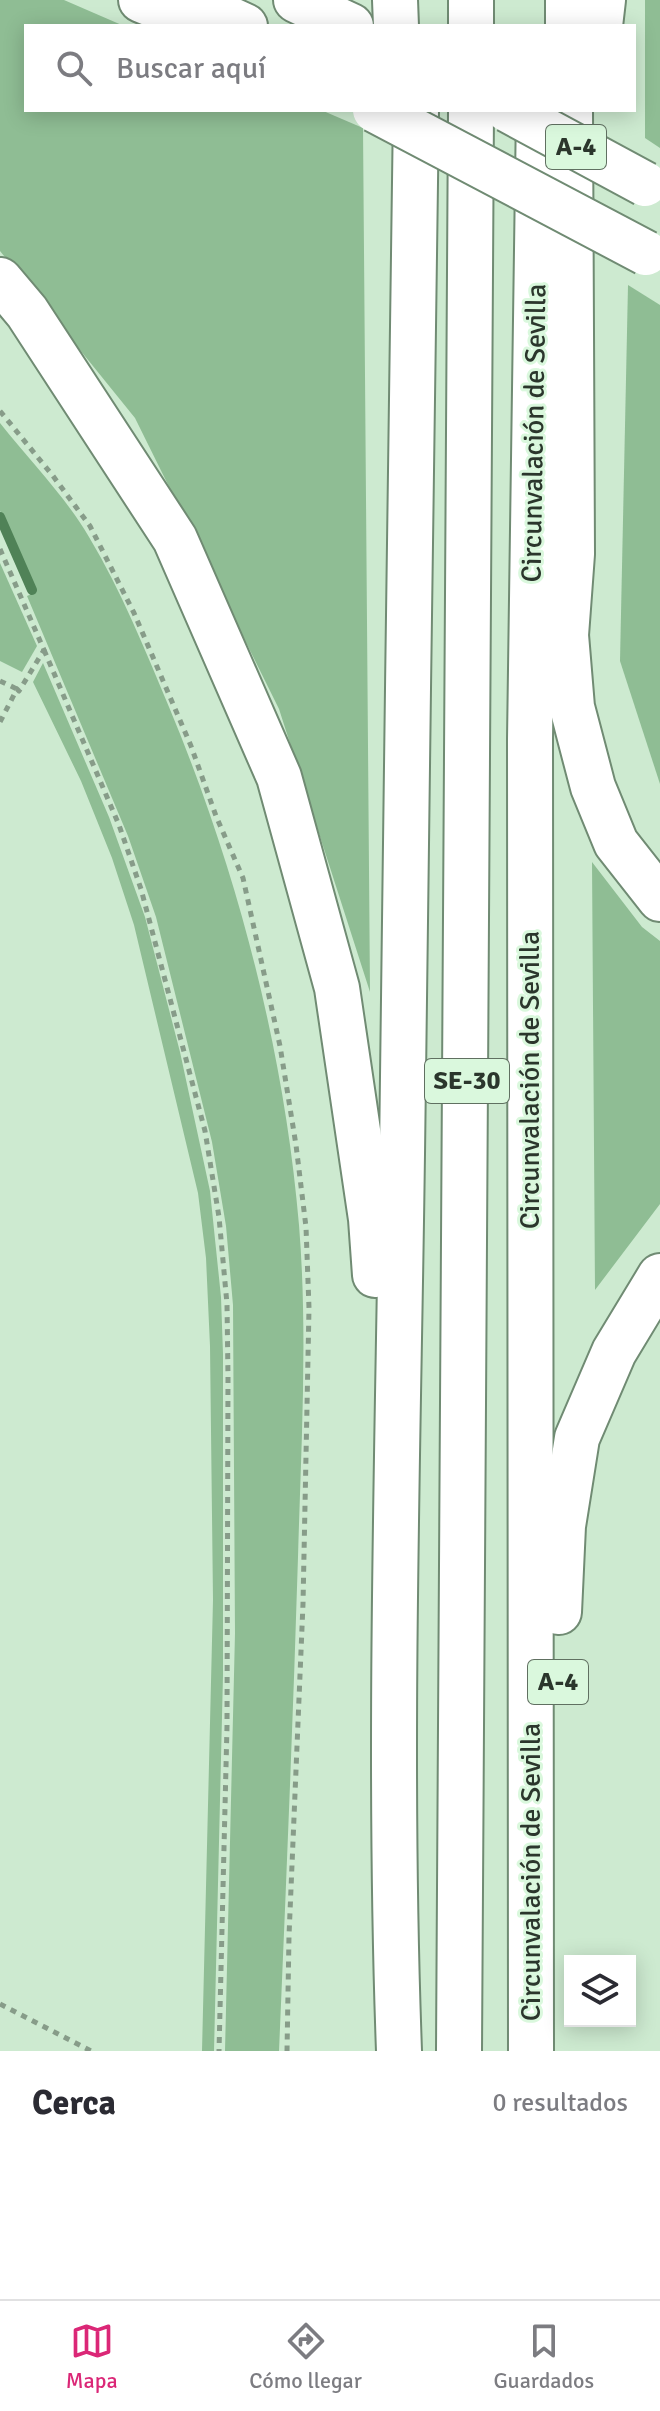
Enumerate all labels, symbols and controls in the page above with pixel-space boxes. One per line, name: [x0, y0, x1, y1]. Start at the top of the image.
search box: [24, 24, 636, 112]
icon: search: [52, 46, 96, 90]
text: Buscar aquí: [116, 50, 266, 87]
road number: A-4: [546, 125, 606, 169]
street label: Circunvalación de Sevilla: [514, 283, 554, 583]
street label: Circunvalación de Sevilla: [513, 931, 547, 1229]
road number: SE-30: [425, 1059, 509, 1103]
road number: A-4: [528, 1660, 588, 1704]
street label: Circunvalación de Sevilla: [514, 1723, 548, 2021]
map controls: [564, 1955, 636, 2027]
button: layers: [564, 1955, 636, 2027]
text: Cerca: [32, 2082, 116, 2124]
text: 0 resultados: [492, 2087, 628, 2119]
tab: Mapa: [66, 2319, 118, 2394]
tab: Cómo llegar: [249, 2319, 362, 2394]
tab: Guardados: [493, 2319, 594, 2394]

